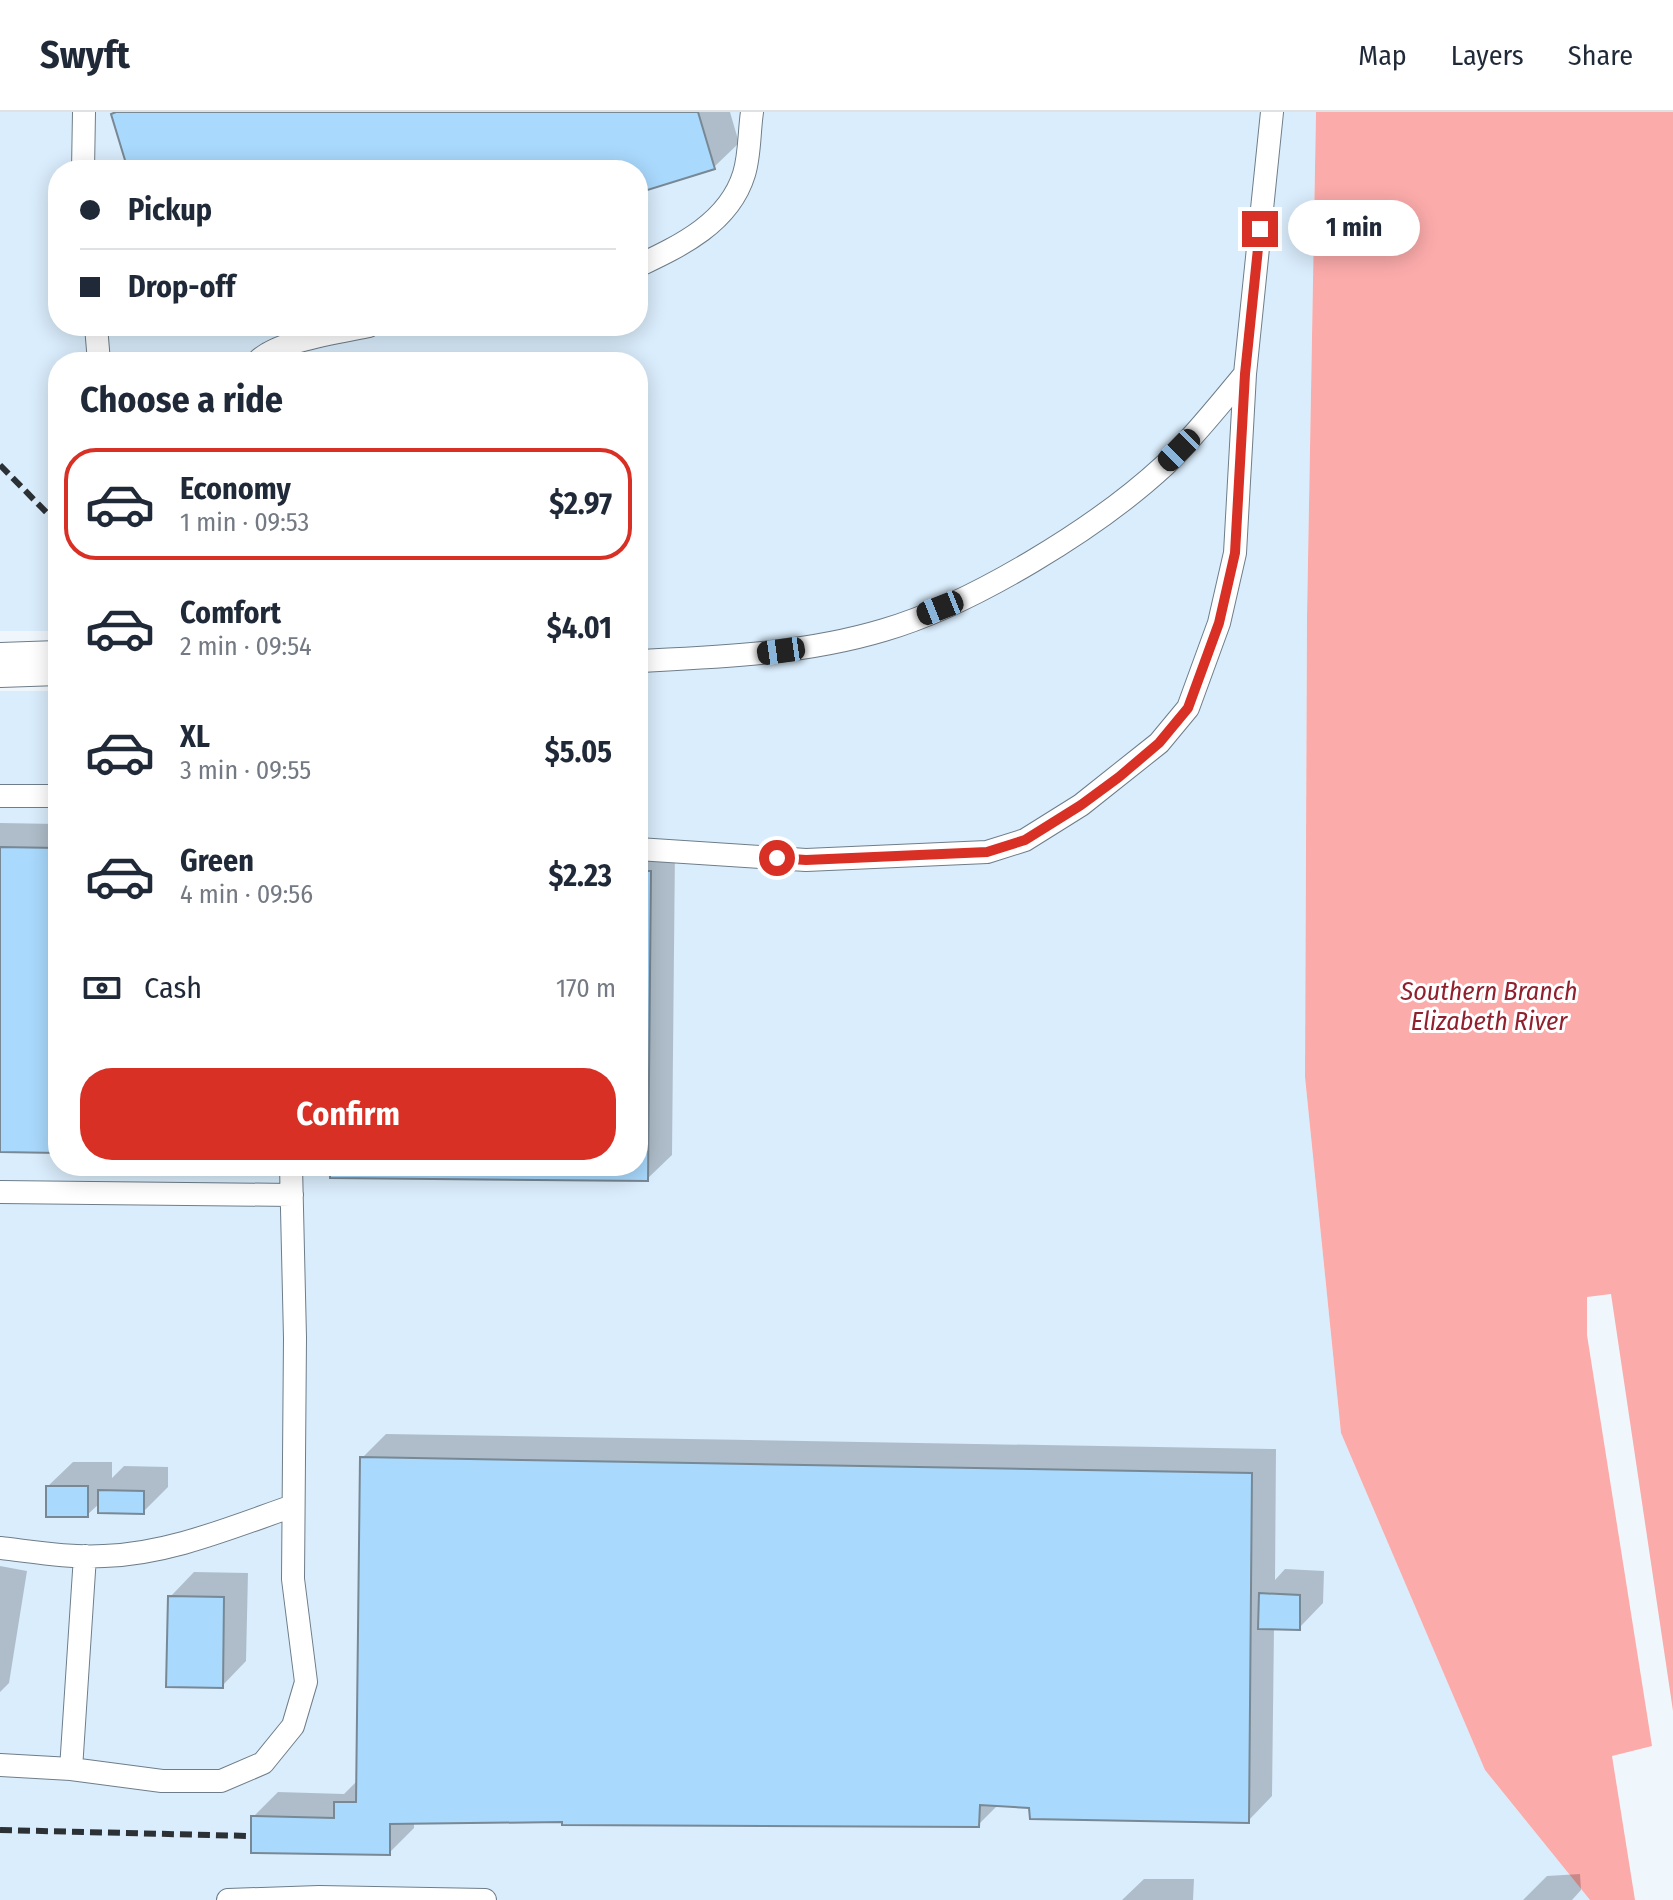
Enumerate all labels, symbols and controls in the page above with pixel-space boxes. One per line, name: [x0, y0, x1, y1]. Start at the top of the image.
text: Swyft: [40, 32, 130, 78]
text: Map: [1358, 39, 1407, 72]
text: Layers: [1451, 39, 1524, 72]
text: Share: [1568, 39, 1633, 72]
text: Pickup: [128, 192, 212, 228]
callout: 1 min: [1288, 201, 1420, 257]
route end: [1242, 211, 1278, 247]
text: 1 min: [1326, 212, 1382, 243]
text: Drop-off: [128, 269, 235, 305]
text: Choose a ride: [80, 378, 283, 422]
car: [1154, 425, 1204, 475]
icon: car: [84, 468, 156, 540]
text: Economy: [180, 471, 291, 507]
text: $2.97: [549, 486, 612, 522]
text: 1 min · 09:53: [180, 507, 309, 538]
car: [913, 588, 967, 628]
icon: car: [84, 592, 156, 664]
text: Comfort: [180, 595, 281, 631]
text: $4.01: [547, 610, 612, 646]
text: 2 min · 09:54: [180, 631, 312, 662]
car: [756, 636, 806, 666]
icon: car: [84, 716, 156, 788]
text: XL: [180, 719, 210, 755]
text: $5.05: [545, 734, 612, 770]
text: 3 min · 09:55: [180, 755, 311, 786]
icon: car: [84, 840, 156, 912]
route start: [759, 840, 795, 876]
text: Green: [180, 843, 254, 879]
text: $2.23: [549, 858, 612, 894]
text: 4 min · 09:56: [180, 879, 313, 910]
icon: cash: [80, 966, 124, 1010]
text: Cash: [144, 970, 202, 1006]
text: 170 m: [556, 973, 616, 1004]
water label: Southern Branch Elizabeth River: [1399, 976, 1578, 1037]
button: Confirm: [80, 1068, 616, 1160]

